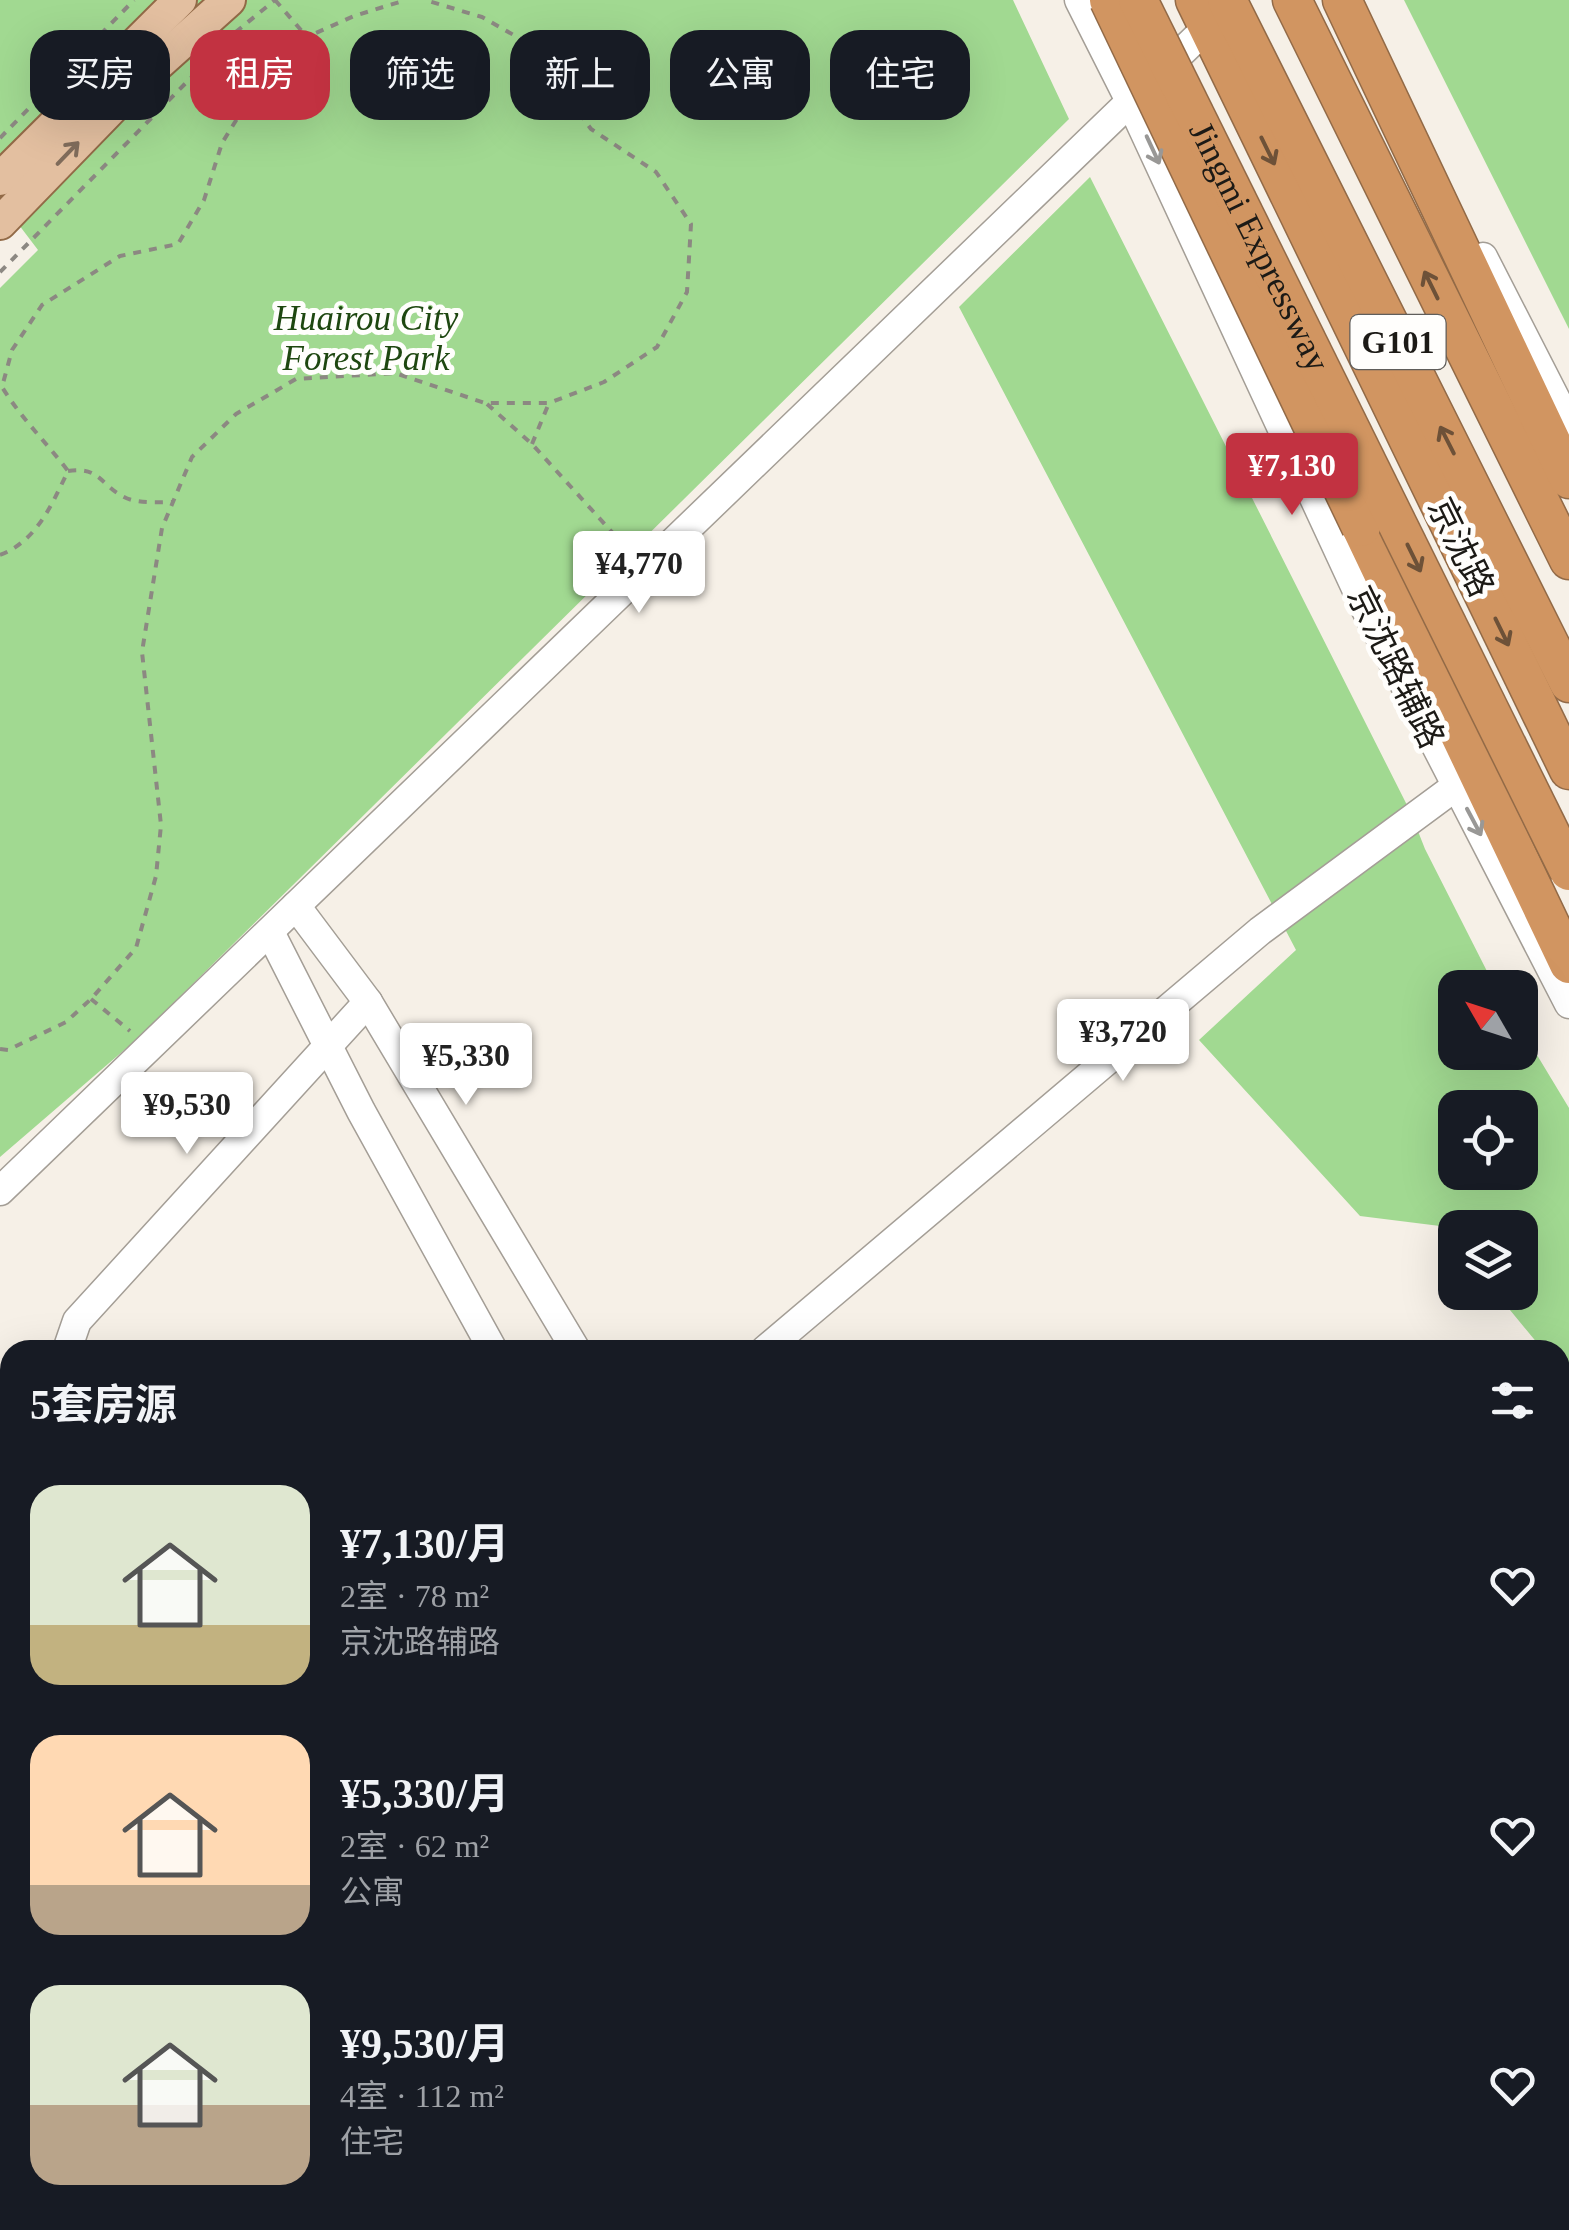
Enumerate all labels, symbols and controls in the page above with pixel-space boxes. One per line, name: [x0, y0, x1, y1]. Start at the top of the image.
chip: 买房: [30, 30, 170, 120]
chip: 租房: [190, 30, 330, 120]
chip: 筛选: [350, 30, 490, 120]
chip: 新上: [510, 30, 650, 120]
chip: 公寓: [670, 30, 810, 120]
chip: 住宅: [830, 30, 970, 120]
street label: Jingmi Expressway: [1181, 116, 1338, 378]
one-way arrow: [1144, 134, 1163, 164]
one-way arrow: [1260, 135, 1279, 165]
one-way arrow: [56, 141, 80, 165]
one-way arrow: [1421, 271, 1440, 300]
park label: Huairou City Forest Park: [273, 299, 459, 378]
road number: G101: [1350, 315, 1446, 369]
one-way arrow: [1437, 425, 1456, 455]
pin: ¥7,130: [1211, 433, 1373, 518]
text: ¥7,130: [1248, 447, 1336, 483]
street label: 京沈路: [1420, 491, 1501, 603]
pin: ¥4,770: [558, 531, 720, 616]
one-way arrow: [1406, 542, 1425, 572]
text: ¥4,770: [595, 545, 683, 581]
street label: 京沈路辅路: [1340, 580, 1451, 754]
one-way arrow: [1493, 617, 1512, 646]
one-way arrow: [1465, 807, 1484, 837]
north arrow: [1438, 970, 1538, 1070]
map controls: [1438, 970, 1538, 1310]
pin: ¥3,720: [1042, 999, 1204, 1084]
text: ¥3,720: [1079, 1013, 1167, 1049]
pin: ¥5,330: [385, 1023, 547, 1108]
text: ¥5,330: [422, 1037, 510, 1073]
pin: ¥9,530: [106, 1072, 268, 1157]
text: ¥9,530: [143, 1086, 231, 1122]
button: locate: [1438, 1090, 1538, 1190]
button: layers: [1438, 1210, 1538, 1310]
icon: filters: [1485, 1373, 1540, 1428]
text: 5套房源: [30, 1382, 177, 1428]
text: ¥7,130/月: [340, 1521, 509, 1567]
icon: home: [110, 1525, 230, 1645]
icon: heart: [1485, 1558, 1540, 1613]
text: 2室 · 78 m²: [340, 1578, 489, 1614]
text: 京沈路辅路: [340, 1624, 500, 1660]
text: ¥5,330/月: [340, 1771, 509, 1817]
icon: home: [110, 1775, 230, 1895]
icon: heart: [1485, 1808, 1540, 1863]
text: 2室 · 62 m²: [340, 1828, 489, 1864]
text: 公寓: [340, 1874, 404, 1910]
text: ¥9,530/月: [340, 2021, 509, 2067]
icon: home: [110, 2025, 230, 2145]
icon: heart: [1485, 2058, 1540, 2113]
text: 4室 · 112 m²: [340, 2078, 504, 2114]
text: 住宅: [340, 2124, 404, 2160]

